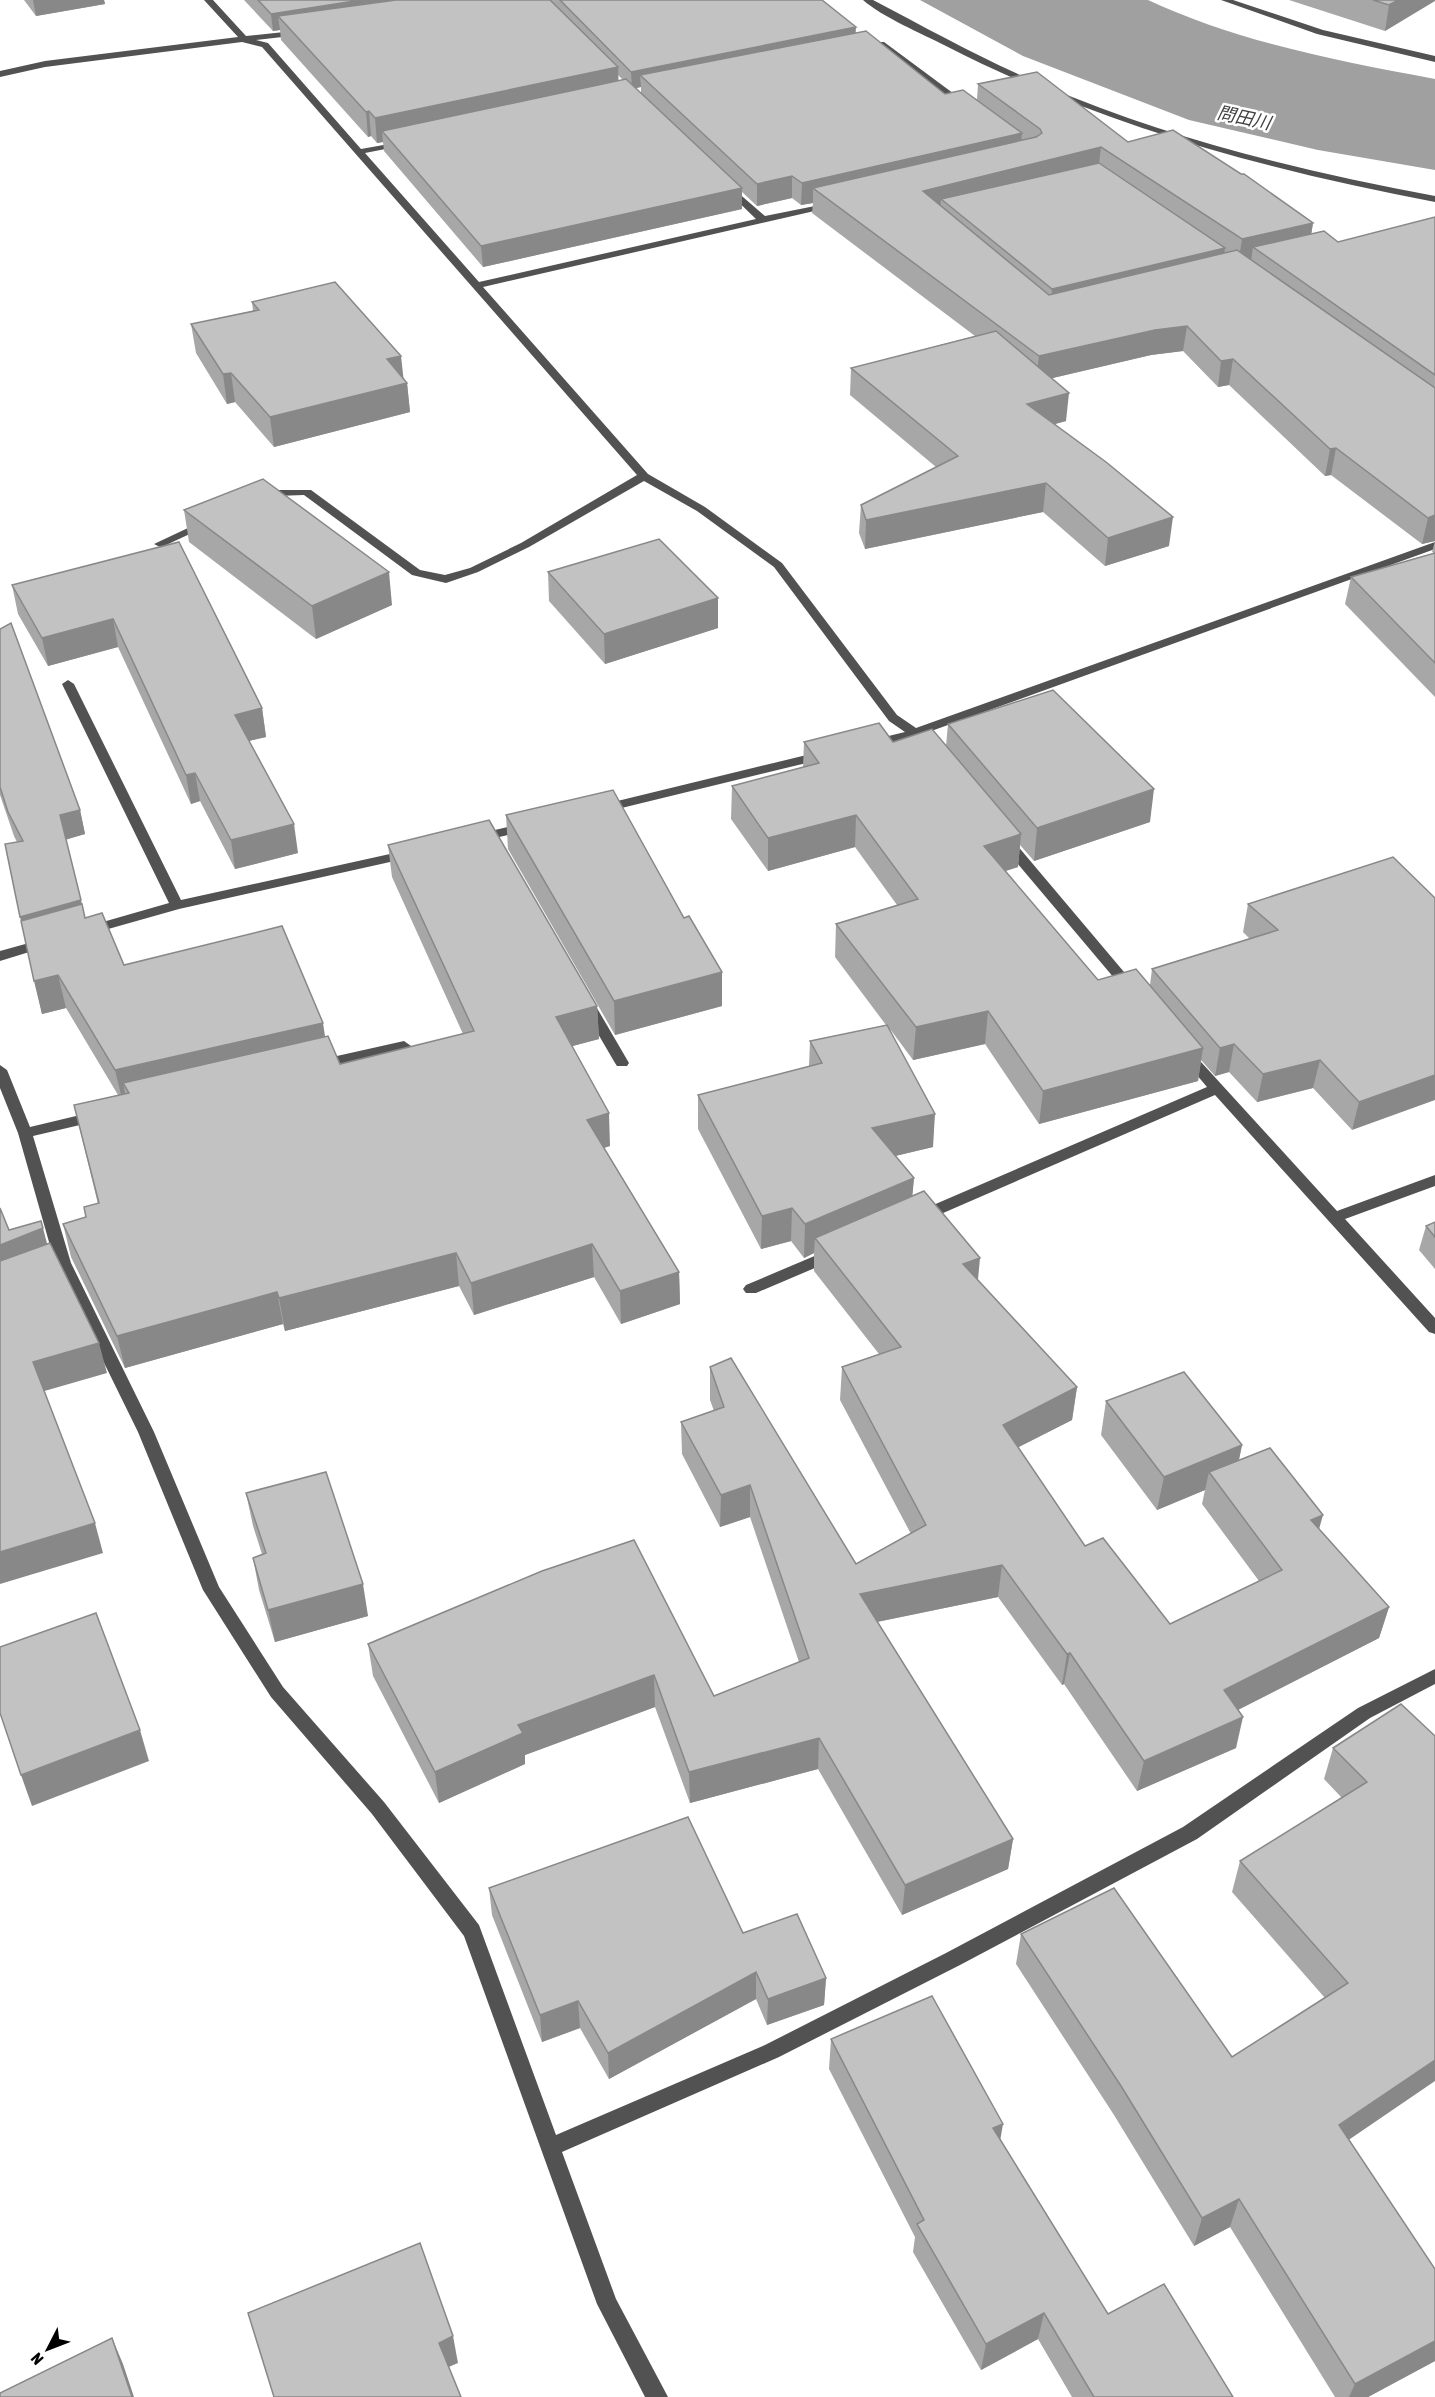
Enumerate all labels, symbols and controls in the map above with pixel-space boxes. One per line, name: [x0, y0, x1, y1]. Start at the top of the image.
water label: 問田川: [1216, 102, 1275, 134]
north arrow: [18, 2319, 78, 2379]
text: N: [27, 2350, 47, 2369]

